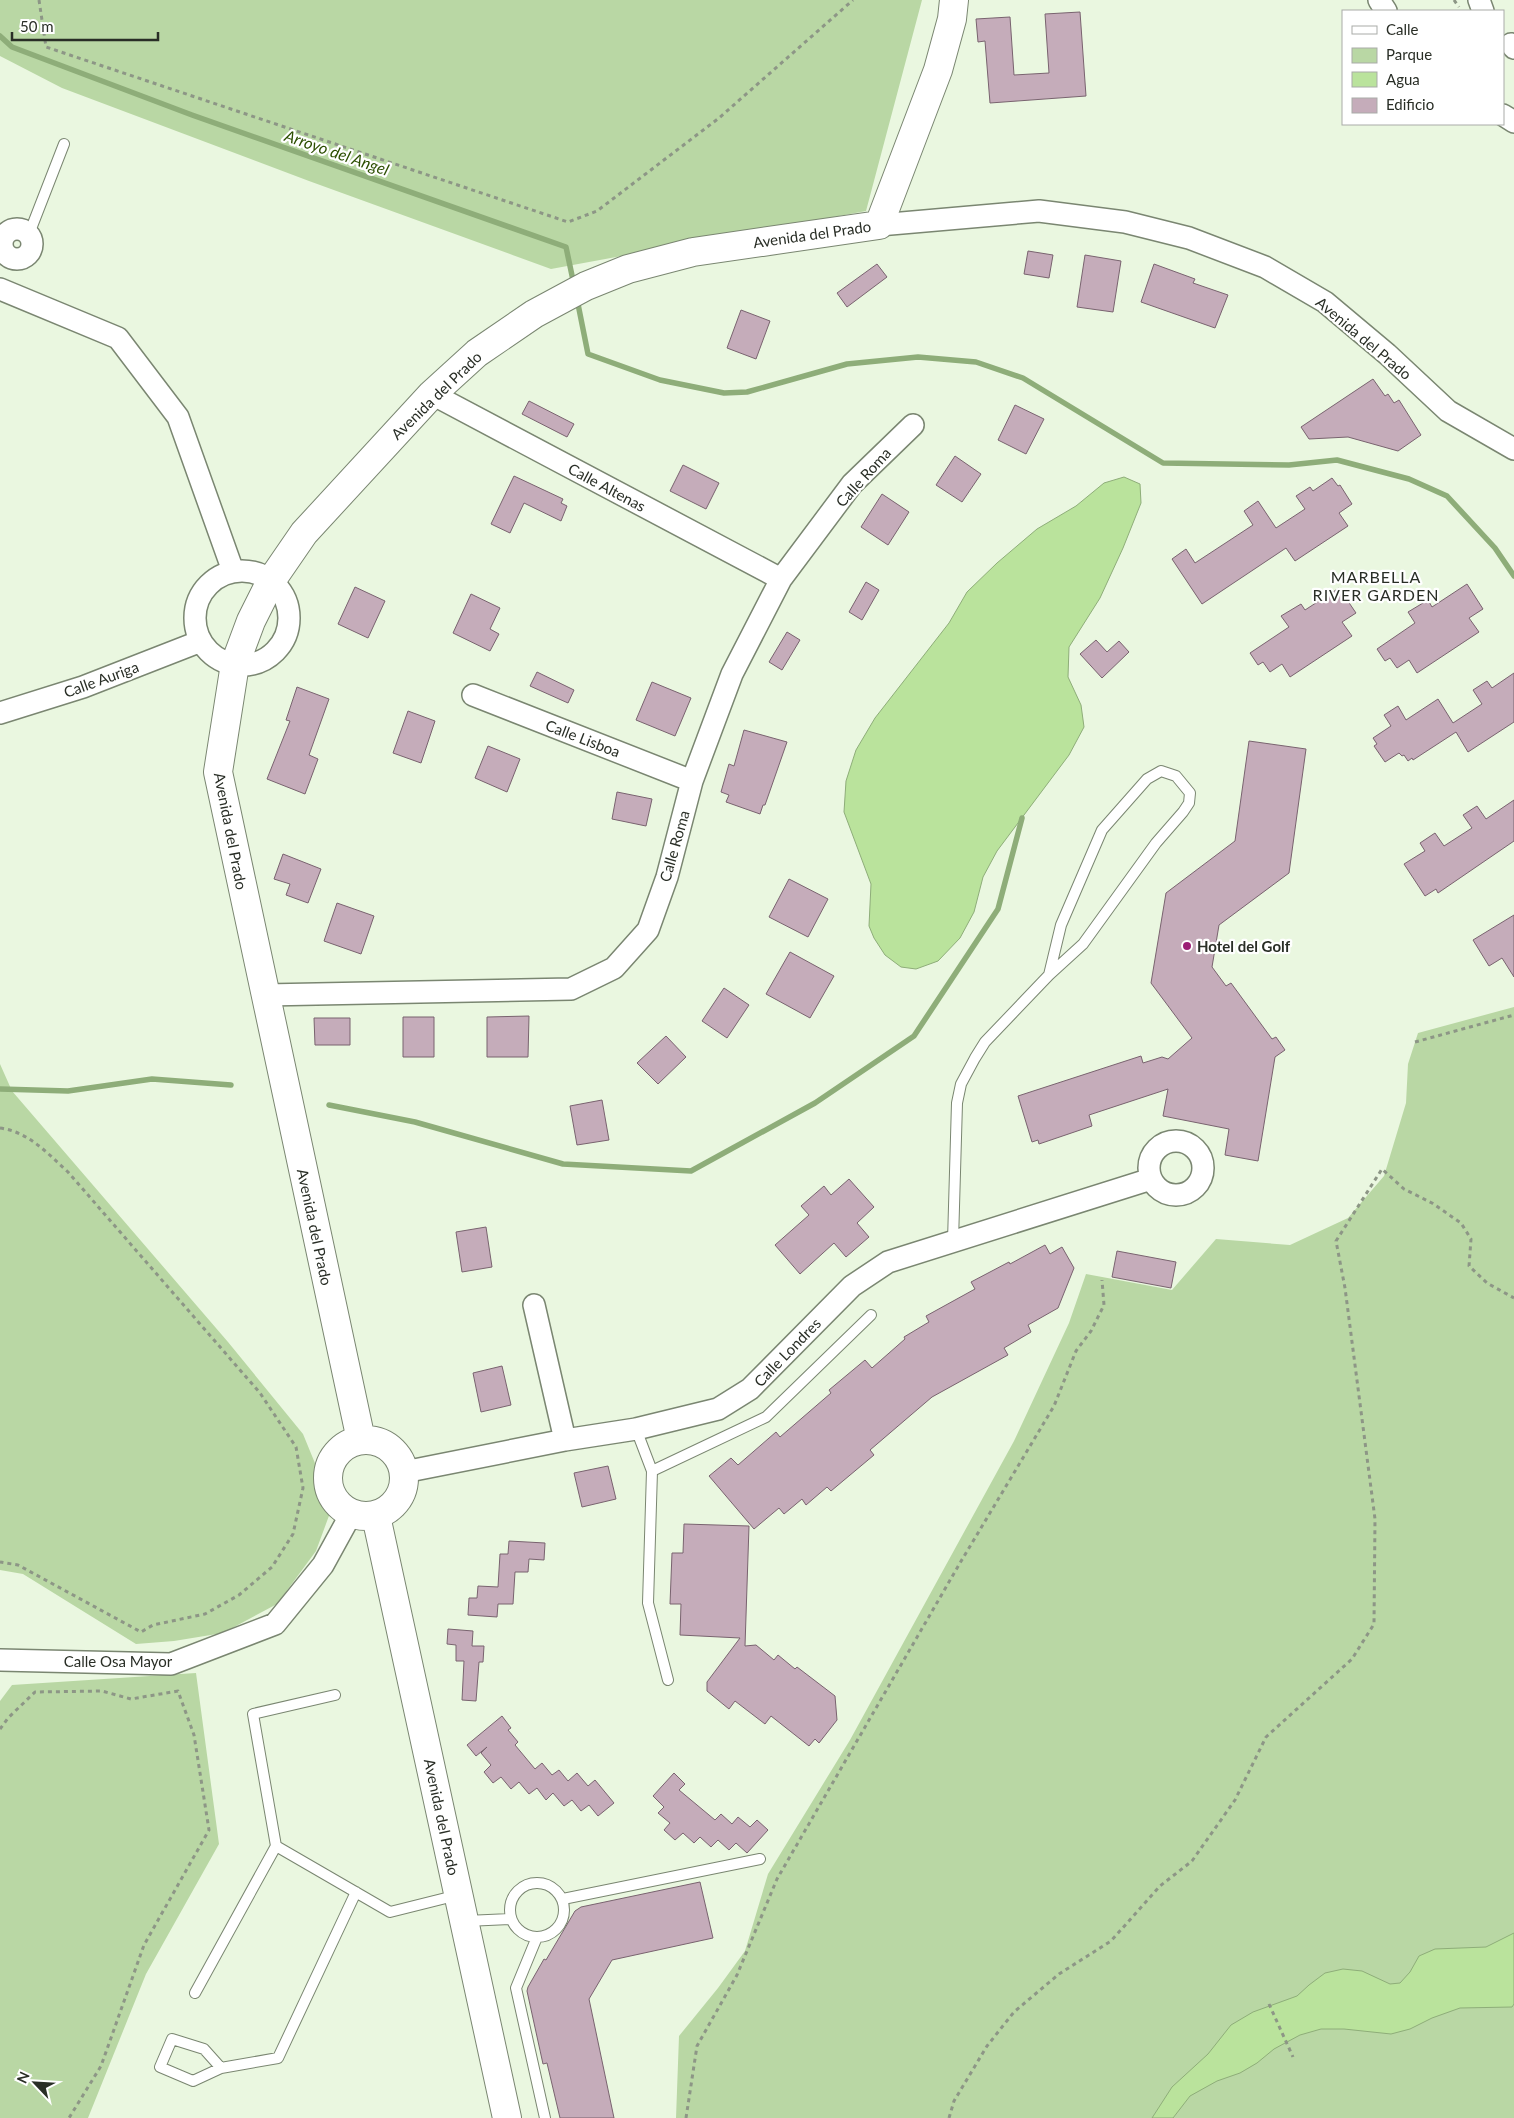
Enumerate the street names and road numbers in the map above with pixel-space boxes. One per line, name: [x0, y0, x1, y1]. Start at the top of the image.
street label: Avenida del Prado: [752, 217, 872, 251]
street label: Avenida del Prado: [1313, 293, 1415, 383]
street label: Avenida del Prado: [387, 347, 485, 443]
street label: Calle Roma: [832, 444, 894, 510]
street label: Calle Altenas: [565, 459, 649, 515]
street label: Calle Auriga: [61, 657, 141, 701]
street label: Calle Lisboa: [543, 716, 623, 760]
street label: Avenida del Prado: [211, 771, 251, 891]
street label: Calle Roma: [655, 808, 693, 884]
street label: Avenida del Prado: [294, 1167, 336, 1287]
street label: Calle Londres: [750, 1314, 824, 1390]
street label: Calle Osa Mayor: [64, 1652, 173, 1670]
street label: Avenida del Prado: [421, 1757, 463, 1877]

